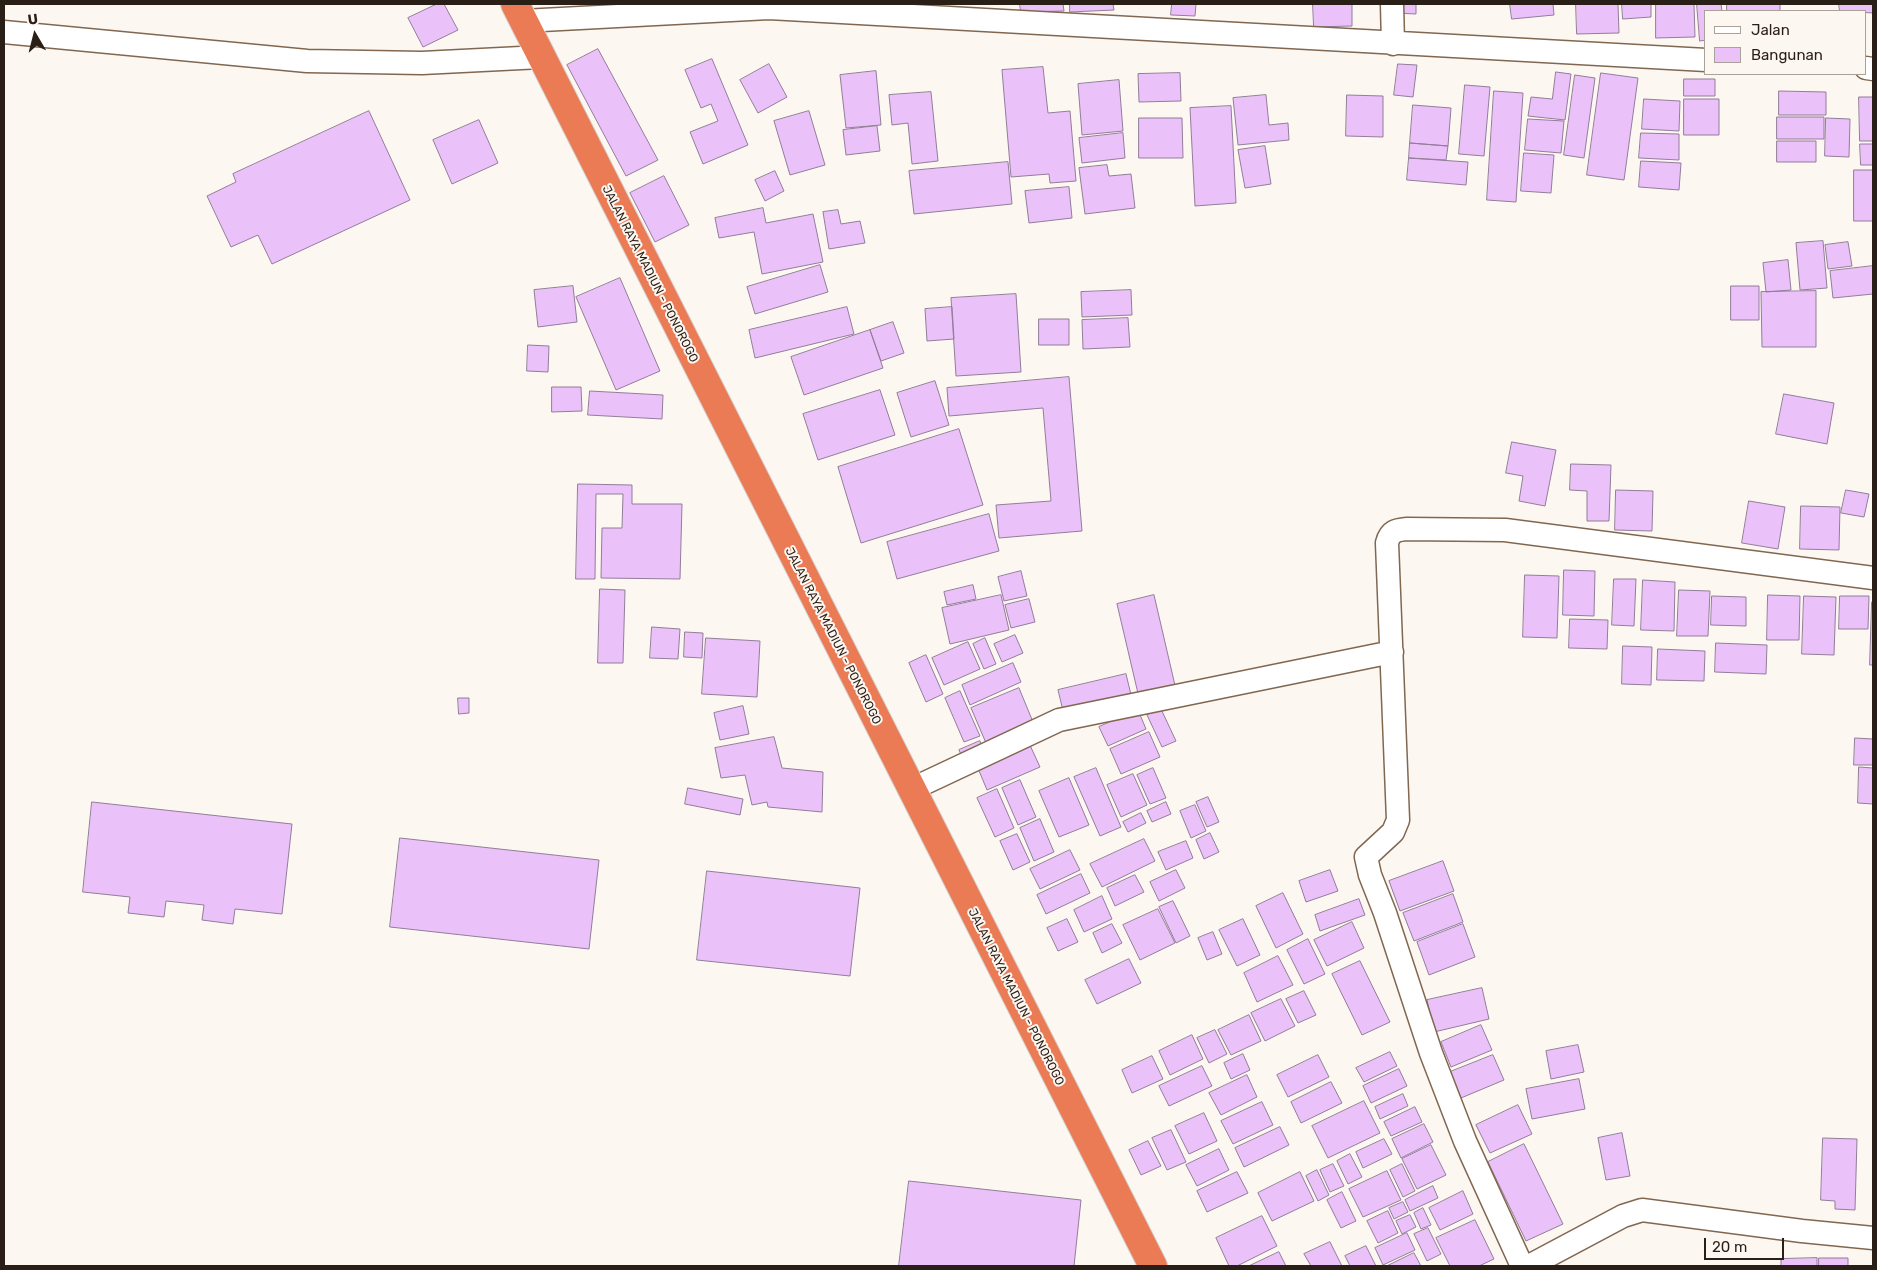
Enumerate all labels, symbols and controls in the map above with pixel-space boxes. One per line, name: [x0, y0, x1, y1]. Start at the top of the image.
north arrow: [10, 10, 60, 60]
legend: [1704, 10, 1867, 75]
text: U: [27, 11, 39, 29]
text: Jalan: [1751, 21, 1790, 39]
text: Bangunan: [1751, 46, 1823, 64]
street label: JALAN RAYA MADIUN - PONOROGO: [599, 183, 701, 365]
street label: JALAN RAYA MADIUN - PONOROGO: [782, 545, 884, 727]
street label: JALAN RAYA MADIUN - PONOROGO: [965, 906, 1067, 1088]
scale bar: [1707, 1228, 1787, 1260]
text: 20 m: [1712, 1238, 1747, 1256]

